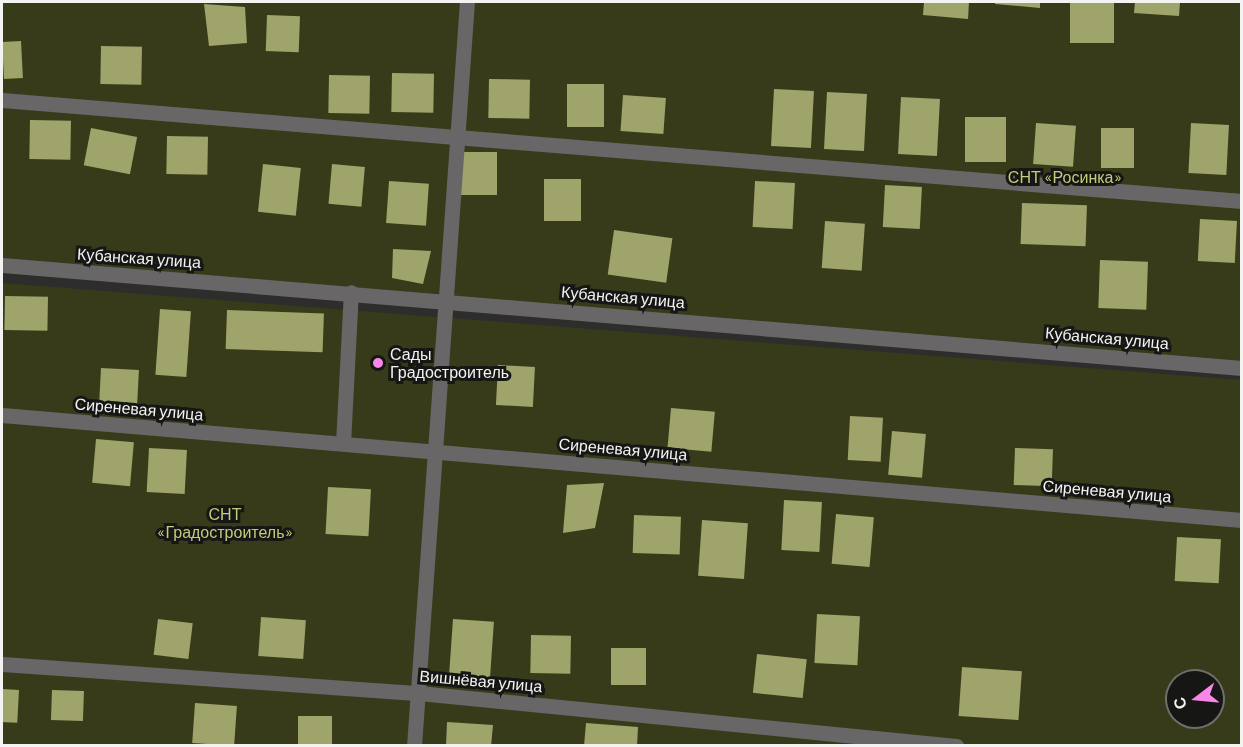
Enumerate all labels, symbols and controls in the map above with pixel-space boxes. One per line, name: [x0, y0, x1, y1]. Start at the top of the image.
park label: СНТ «Росинка»: [1008, 167, 1122, 187]
street label: Кубанская улица: [76, 244, 202, 272]
street label: Кубанская улица: [560, 282, 686, 312]
street label: Кубанская улица: [1044, 323, 1170, 353]
place label: Сады Градостроитель: [390, 344, 509, 382]
marker: Сады Градостроитель: [371, 356, 385, 370]
street label: Сиреневая улица: [74, 394, 204, 424]
street label: Сиреневая улица: [558, 434, 688, 464]
street label: Сиреневая улица: [1042, 476, 1172, 506]
park label: СНТ «Градостроитель»: [157, 504, 293, 542]
street label: Вишнёвая улица: [419, 666, 543, 696]
north arrow: [1165, 669, 1225, 729]
text: С: [1168, 695, 1190, 712]

